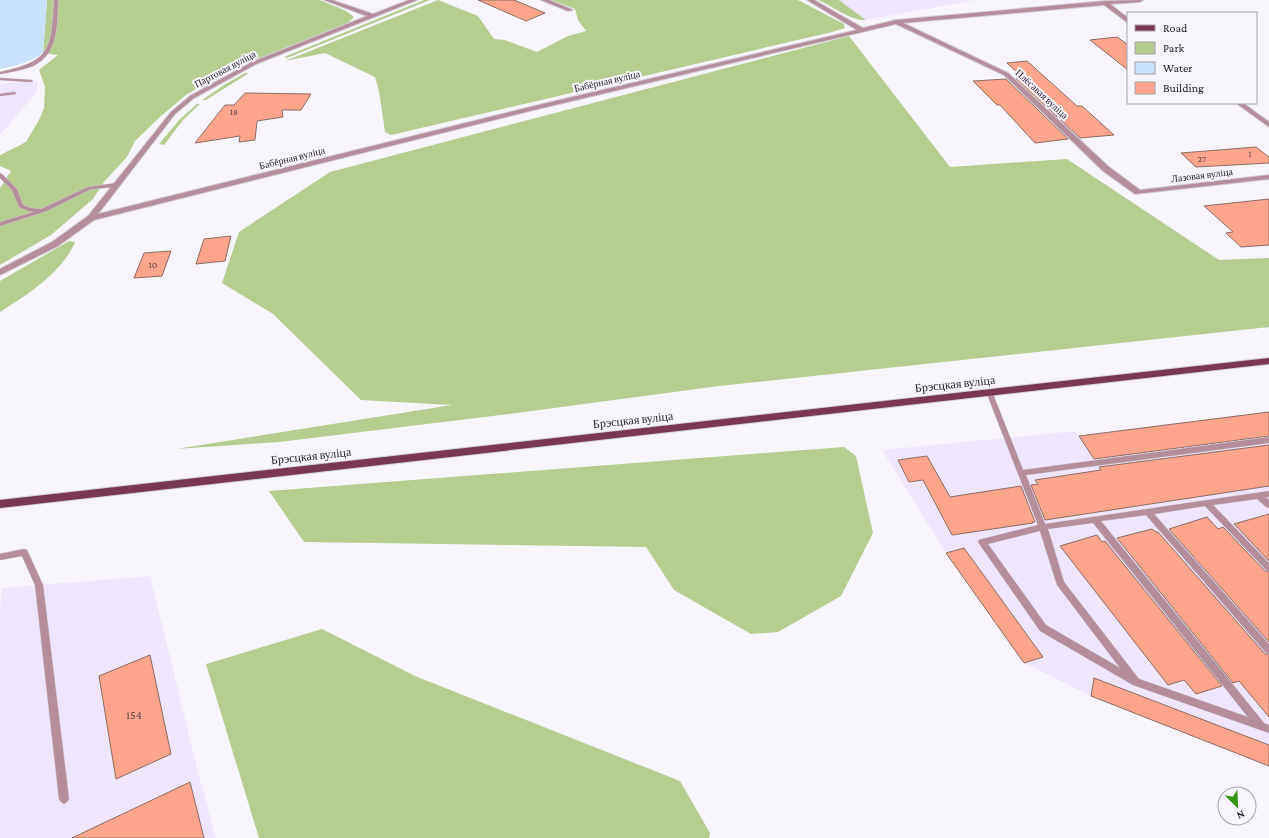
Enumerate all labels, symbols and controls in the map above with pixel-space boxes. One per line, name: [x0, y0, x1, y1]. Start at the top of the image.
legend: [1127, 12, 1257, 104]
text: Road: [1163, 21, 1188, 35]
text: Park: [1163, 41, 1185, 55]
street label: Партовая вуліца: [192, 48, 258, 90]
text: Water: [1163, 61, 1193, 75]
street label: Плёсавая вуліца: [1014, 67, 1071, 121]
street label: Бабёрная вуліца: [573, 68, 642, 94]
text: Building: [1163, 81, 1204, 95]
house number: 18: [230, 107, 238, 117]
street label: Бабёрная вуліца: [258, 144, 327, 171]
house number: 1: [1249, 149, 1252, 159]
house number: 27: [1198, 154, 1206, 164]
street label: Лазовая вуліца: [1170, 166, 1234, 184]
house number: 10: [149, 259, 158, 270]
street label: Брэсцкая вуліца: [914, 373, 996, 395]
street label: Брэсцкая вуліца: [592, 409, 674, 431]
street label: Брэсцкая вуліца: [270, 445, 352, 467]
house number: 154: [126, 708, 142, 722]
north arrow: [1217, 786, 1257, 826]
text: N: [1235, 808, 1247, 822]

